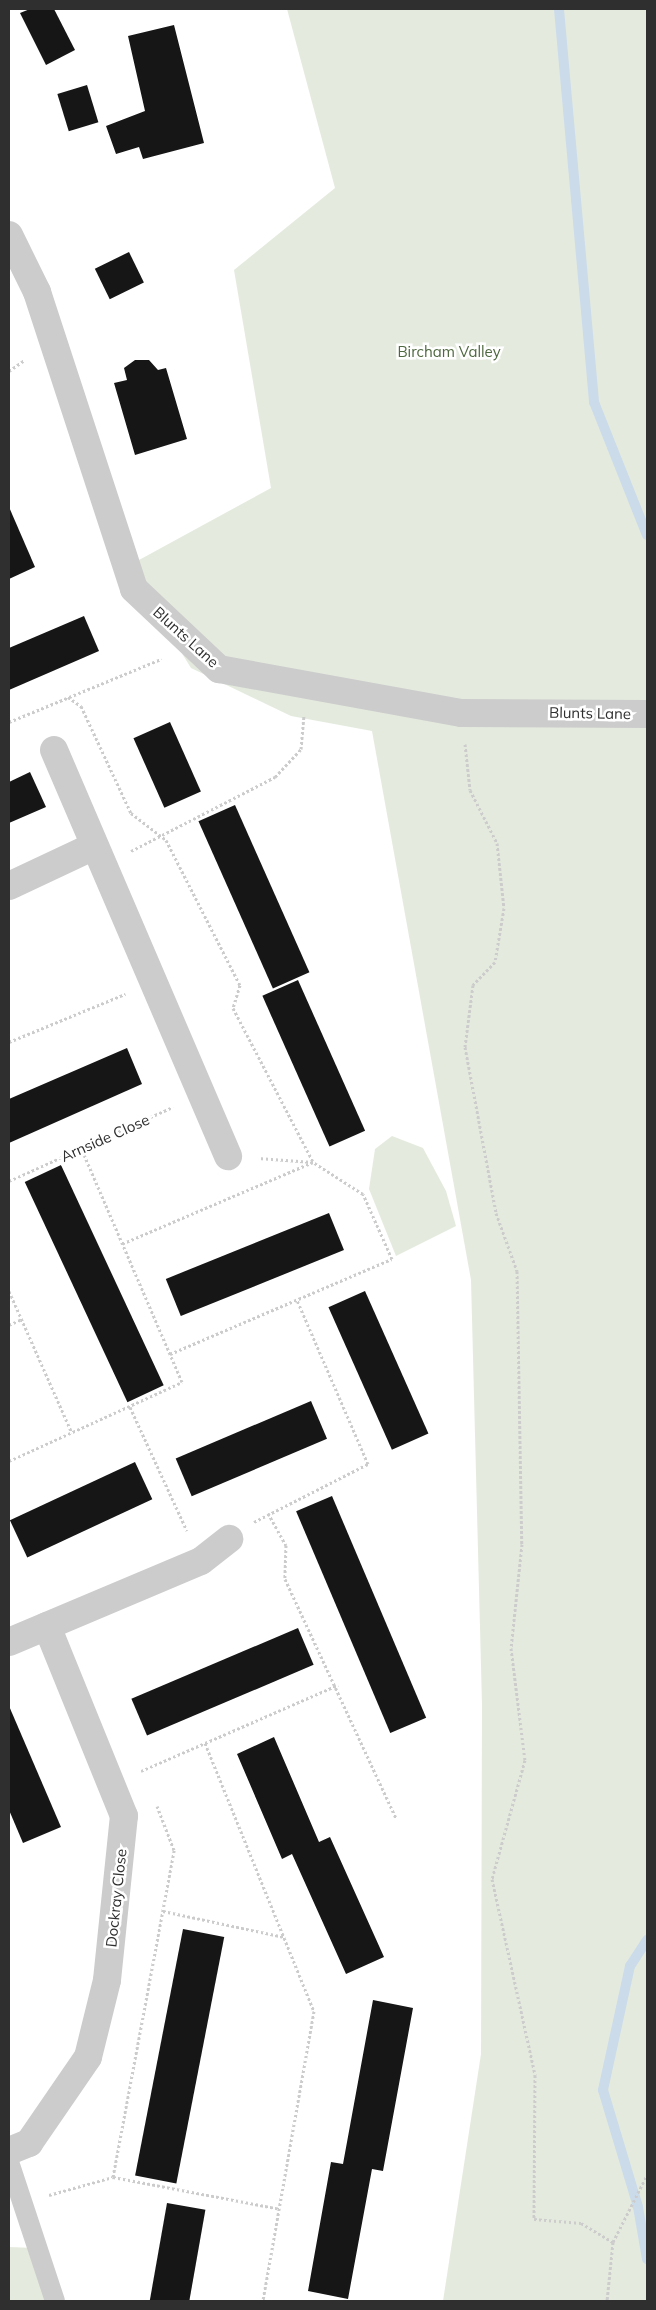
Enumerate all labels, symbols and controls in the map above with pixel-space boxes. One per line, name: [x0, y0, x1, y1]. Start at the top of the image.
park label: Bircham Valley: [397, 343, 501, 361]
street label: Blunts Lane: [150, 603, 222, 671]
street label: Blunts Lane: [549, 703, 631, 723]
street label: Arnside Close: [58, 1110, 152, 1166]
street label: Dockray Close: [102, 1848, 130, 1948]

